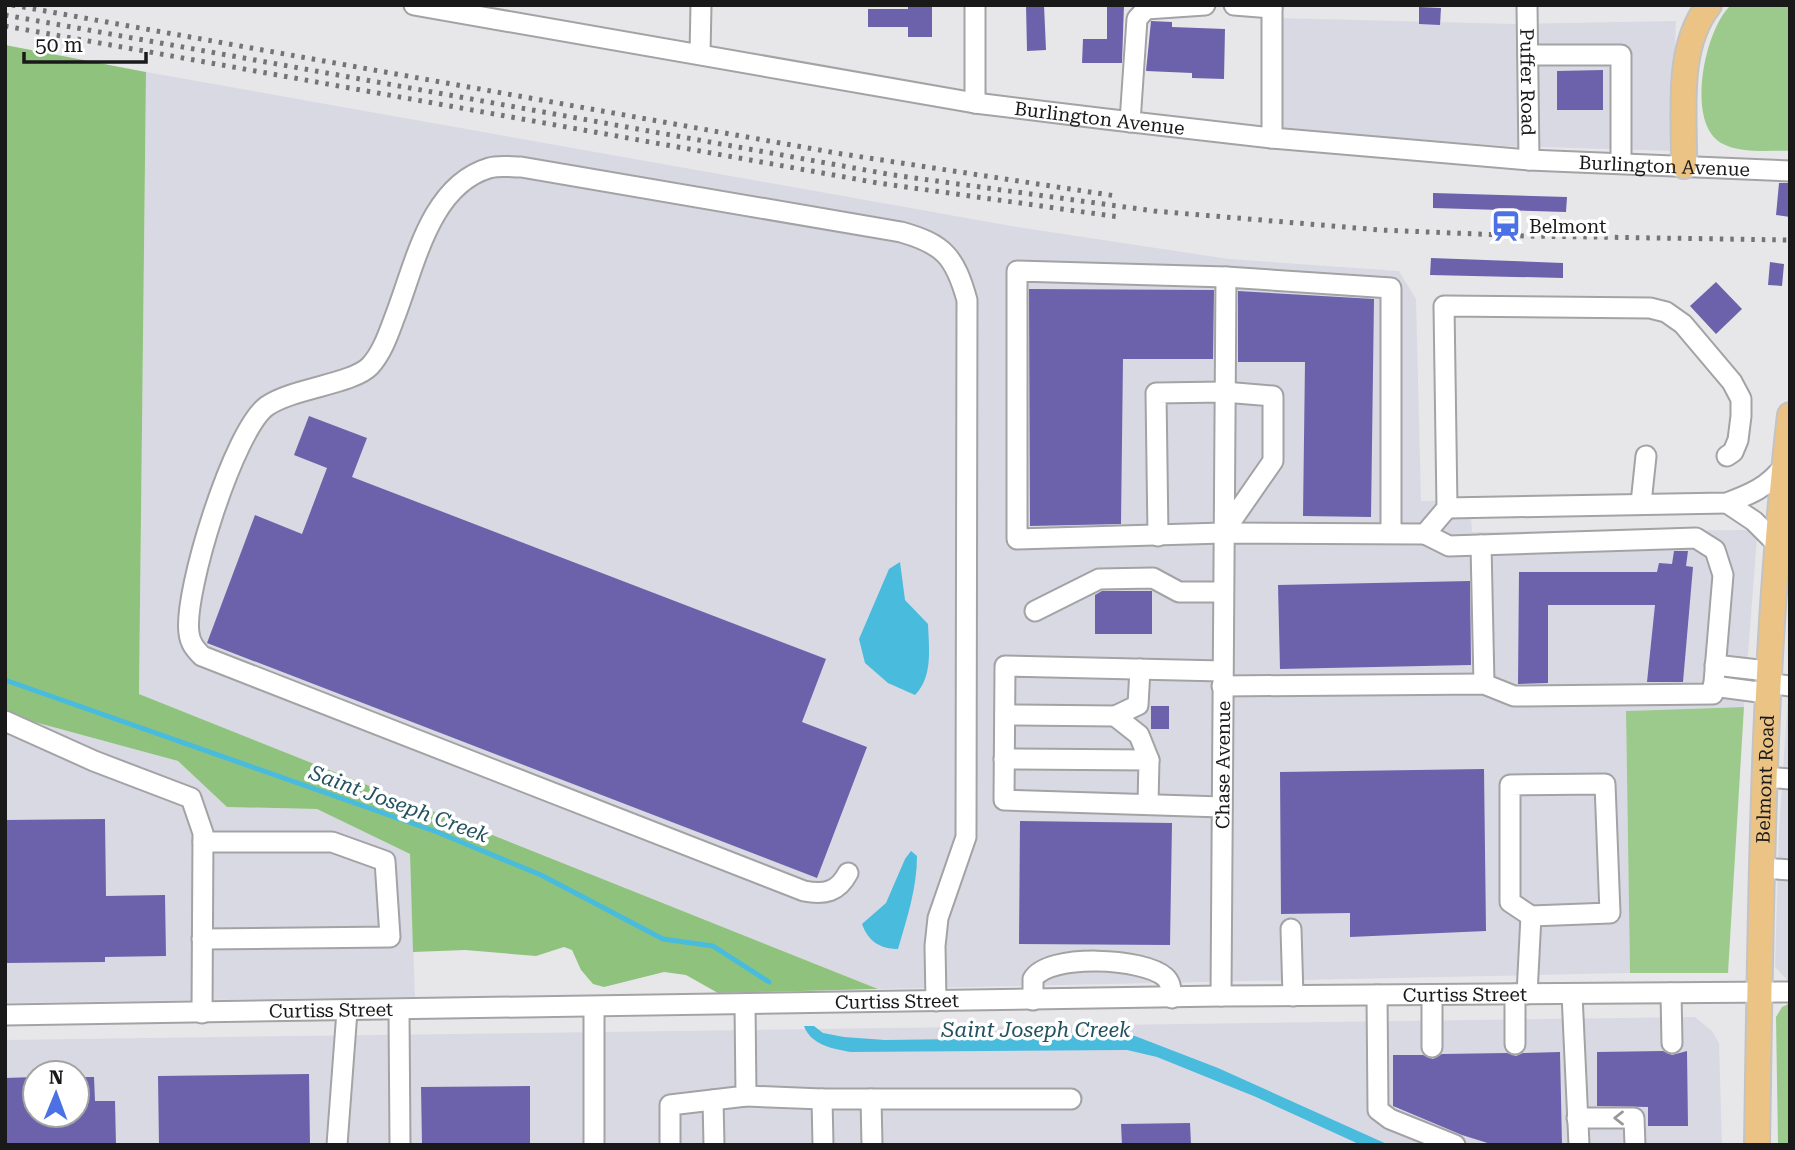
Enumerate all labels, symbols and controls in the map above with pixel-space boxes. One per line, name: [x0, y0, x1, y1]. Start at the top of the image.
scale bar: [24, 21, 147, 65]
street label: Puffer Road: [1516, 28, 1540, 136]
text: 50 m: [35, 33, 83, 57]
street label: Burlington Avenue: [1013, 96, 1186, 139]
street label: Burlington Avenue: [1578, 151, 1750, 181]
station icon: Belmont: [1489, 209, 1523, 243]
place label: Belmont: [1529, 215, 1606, 238]
street label: Chase Avenue: [1211, 701, 1235, 829]
street label: Belmont Road: [1751, 714, 1779, 844]
water label: Saint Joseph Creek: [305, 760, 492, 848]
street label: Curtiss Street: [1403, 982, 1527, 1006]
street label: Curtiss Street: [835, 989, 959, 1014]
street label: Curtiss Street: [269, 997, 393, 1022]
water label: Saint Joseph Creek: [941, 1018, 1131, 1042]
north arrow: [21, 1059, 91, 1129]
text: N: [49, 1066, 64, 1089]
one-way arrow: [1614, 1110, 1624, 1126]

